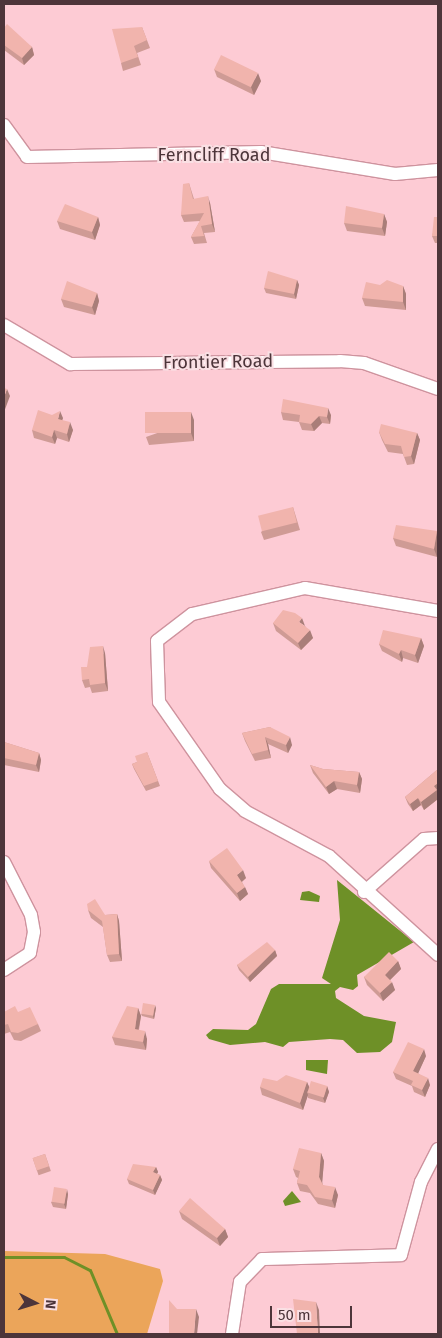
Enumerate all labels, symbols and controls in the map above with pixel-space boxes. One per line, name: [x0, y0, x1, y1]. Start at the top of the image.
street label: Ferncliff Road: [158, 144, 270, 166]
street label: Frontier Road: [163, 350, 273, 374]
north arrow: [10, 1278, 60, 1328]
scale bar: [272, 1296, 354, 1328]
text: N: [42, 1299, 59, 1310]
text: 50 m: [278, 1306, 311, 1324]

